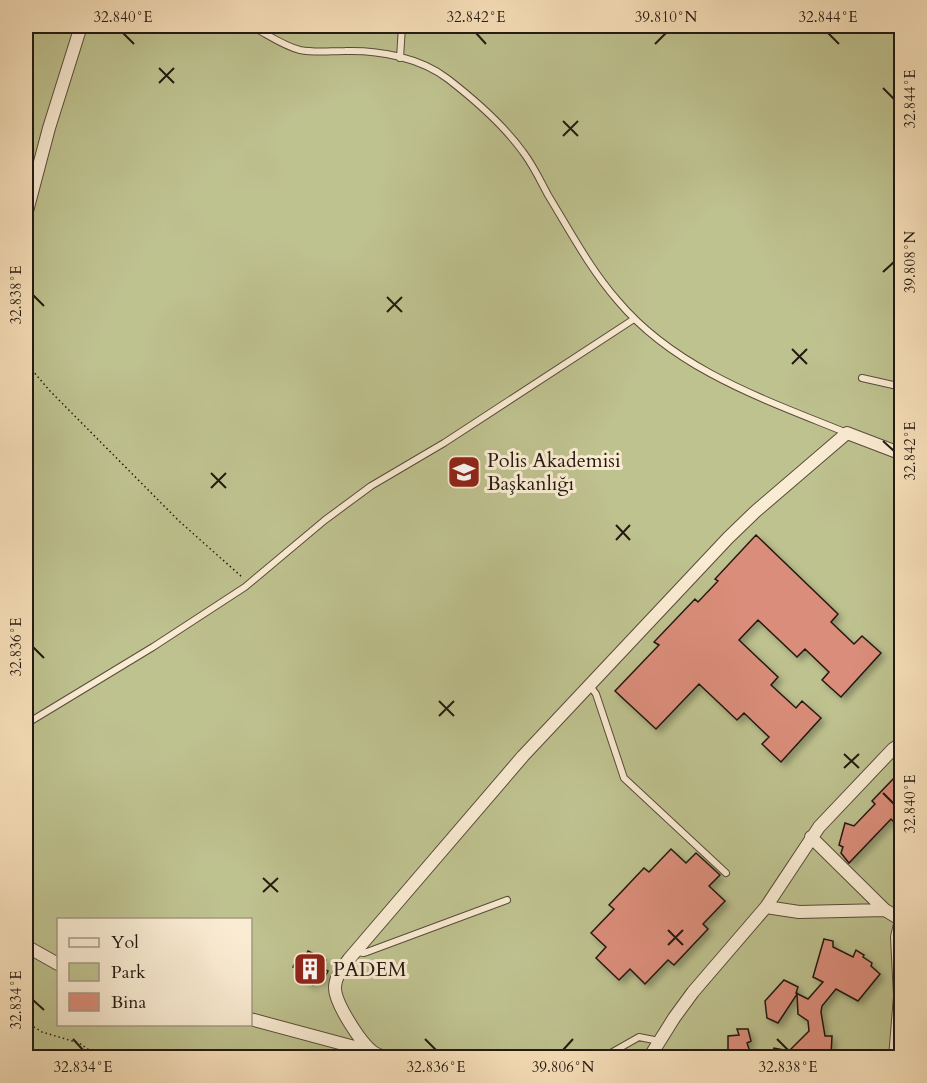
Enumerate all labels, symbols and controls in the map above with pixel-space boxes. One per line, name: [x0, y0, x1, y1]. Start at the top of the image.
text: 32.840°E: [93, 7, 153, 27]
text: 32.842°E: [446, 7, 506, 27]
text: 39.810°N: [635, 7, 698, 27]
text: 32.844°E: [798, 7, 858, 27]
text: 32.844°E: [900, 69, 920, 129]
text: 39.808°N: [900, 230, 920, 293]
text: 32.838°E: [6, 265, 26, 325]
text: 32.842°E: [900, 421, 920, 481]
place label: Polis Akademisi Başkanlığı: [487, 447, 621, 497]
school or university icon: Polis Akademisi Başkanlığı: [446, 454, 482, 490]
text: 32.836°E: [6, 617, 26, 677]
text: 32.840°E: [900, 774, 920, 834]
legend: [57, 918, 252, 1026]
text: Yol: [111, 930, 139, 955]
building icon: PADEM: [292, 951, 328, 987]
place label: PADEM: [333, 956, 407, 983]
text: Park: [111, 960, 146, 985]
text: 32.834°E: [6, 970, 26, 1030]
text: Bina: [111, 990, 147, 1015]
text: 32.834°E: [53, 1057, 113, 1077]
text: 32.836°E: [406, 1057, 466, 1077]
text: 39.806°N: [532, 1057, 595, 1077]
text: 32.838°E: [758, 1057, 818, 1077]

